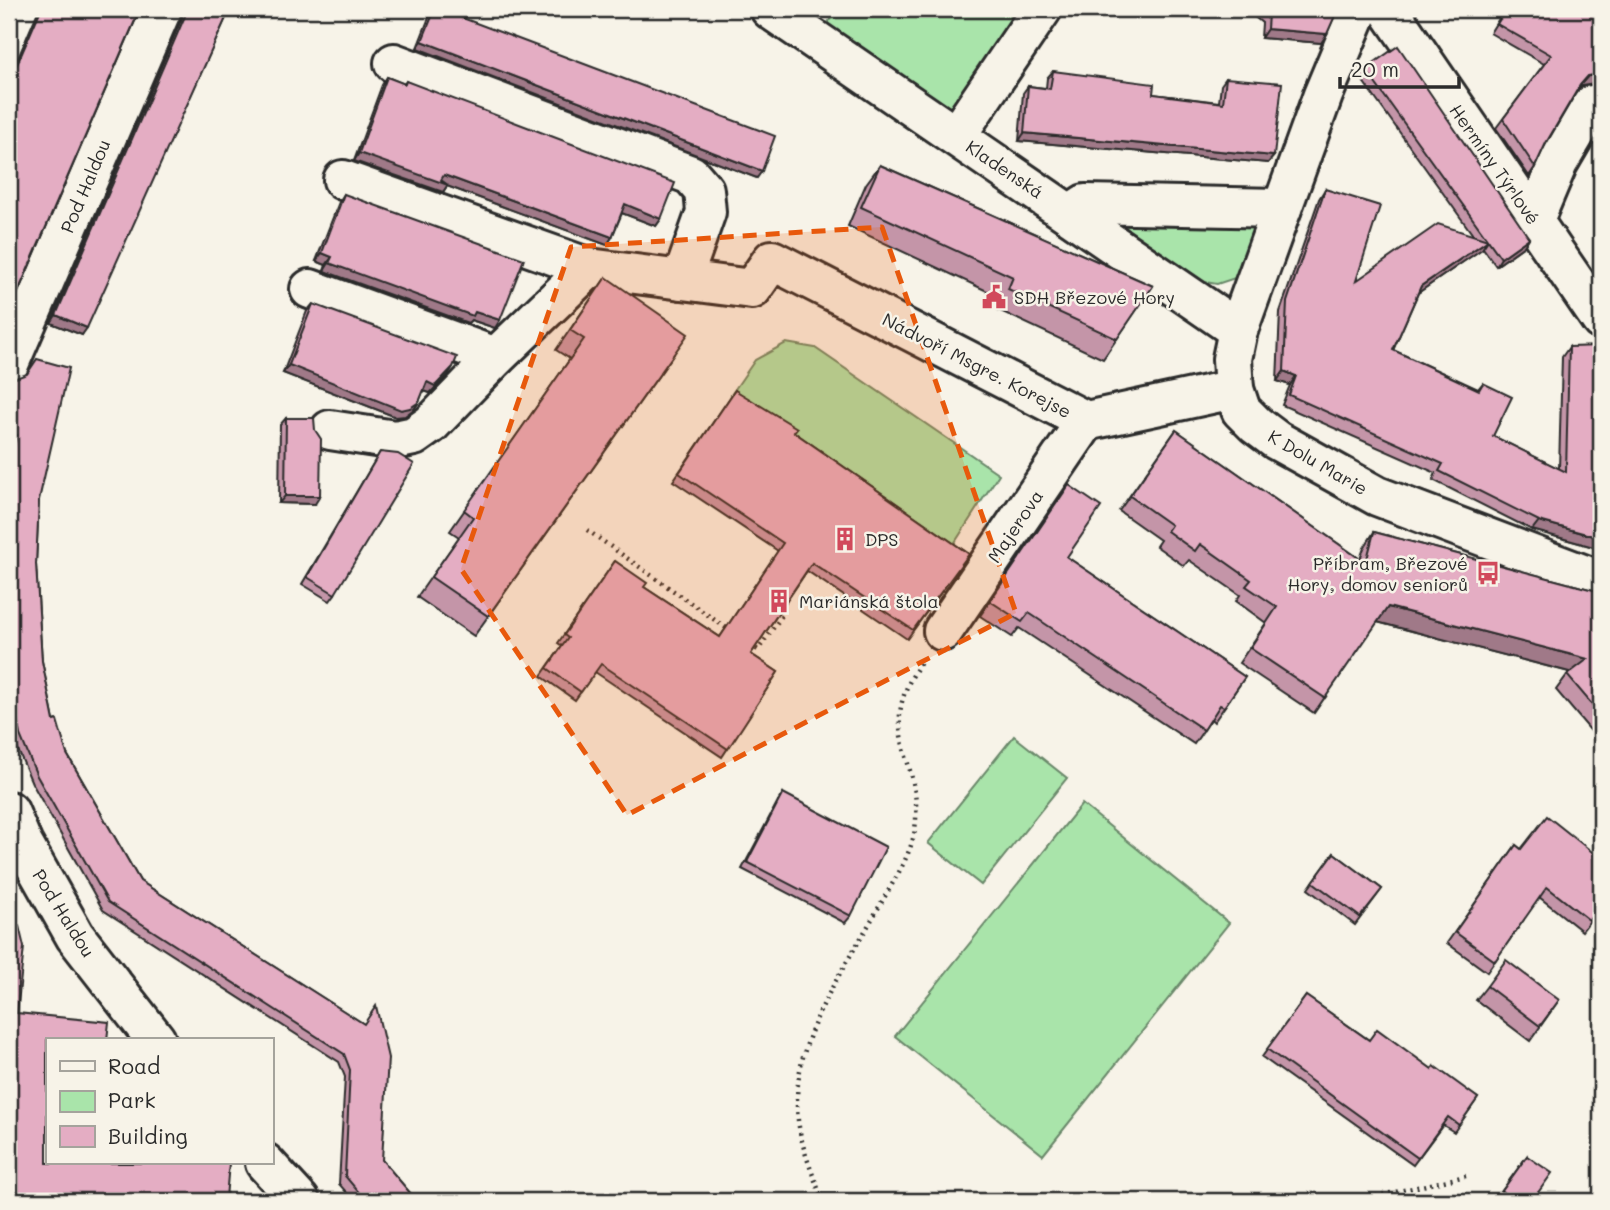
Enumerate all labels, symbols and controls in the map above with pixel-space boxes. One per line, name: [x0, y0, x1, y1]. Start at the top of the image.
scale bar: [1340, 46, 1460, 90]
text: 20 m: [1351, 55, 1399, 82]
street label: Hermíny Týrlové: [1444, 99, 1546, 229]
street label: Kladenská: [962, 134, 1048, 204]
street label: Pod Haldou: [55, 136, 115, 236]
public building icon: SDH Březové Hory: [980, 283, 1008, 311]
place label: SDH Březové Hory: [1014, 285, 1175, 309]
street label: Nádvoří Msgre. Korejse: [878, 307, 1076, 423]
street label: K Dolu Marie: [1264, 424, 1372, 500]
street label: Majerova: [982, 485, 1048, 567]
building icon: DPS: [831, 525, 859, 553]
place label: DPS: [865, 527, 899, 551]
place label: Příbram, Březové Hory, domov seniorů: [1288, 551, 1468, 596]
bus stop icon: Příbram, Březové Hory, domov seniorů: [1474, 559, 1502, 587]
building icon: Mariánská štola: [765, 587, 793, 615]
place label: Mariánská štola: [799, 589, 939, 613]
street label: Pod Haldou: [28, 865, 100, 961]
legend: [46, 1038, 273, 1164]
text: Road: [108, 1052, 160, 1079]
text: Park: [108, 1086, 156, 1113]
text: Building: [108, 1122, 188, 1149]

